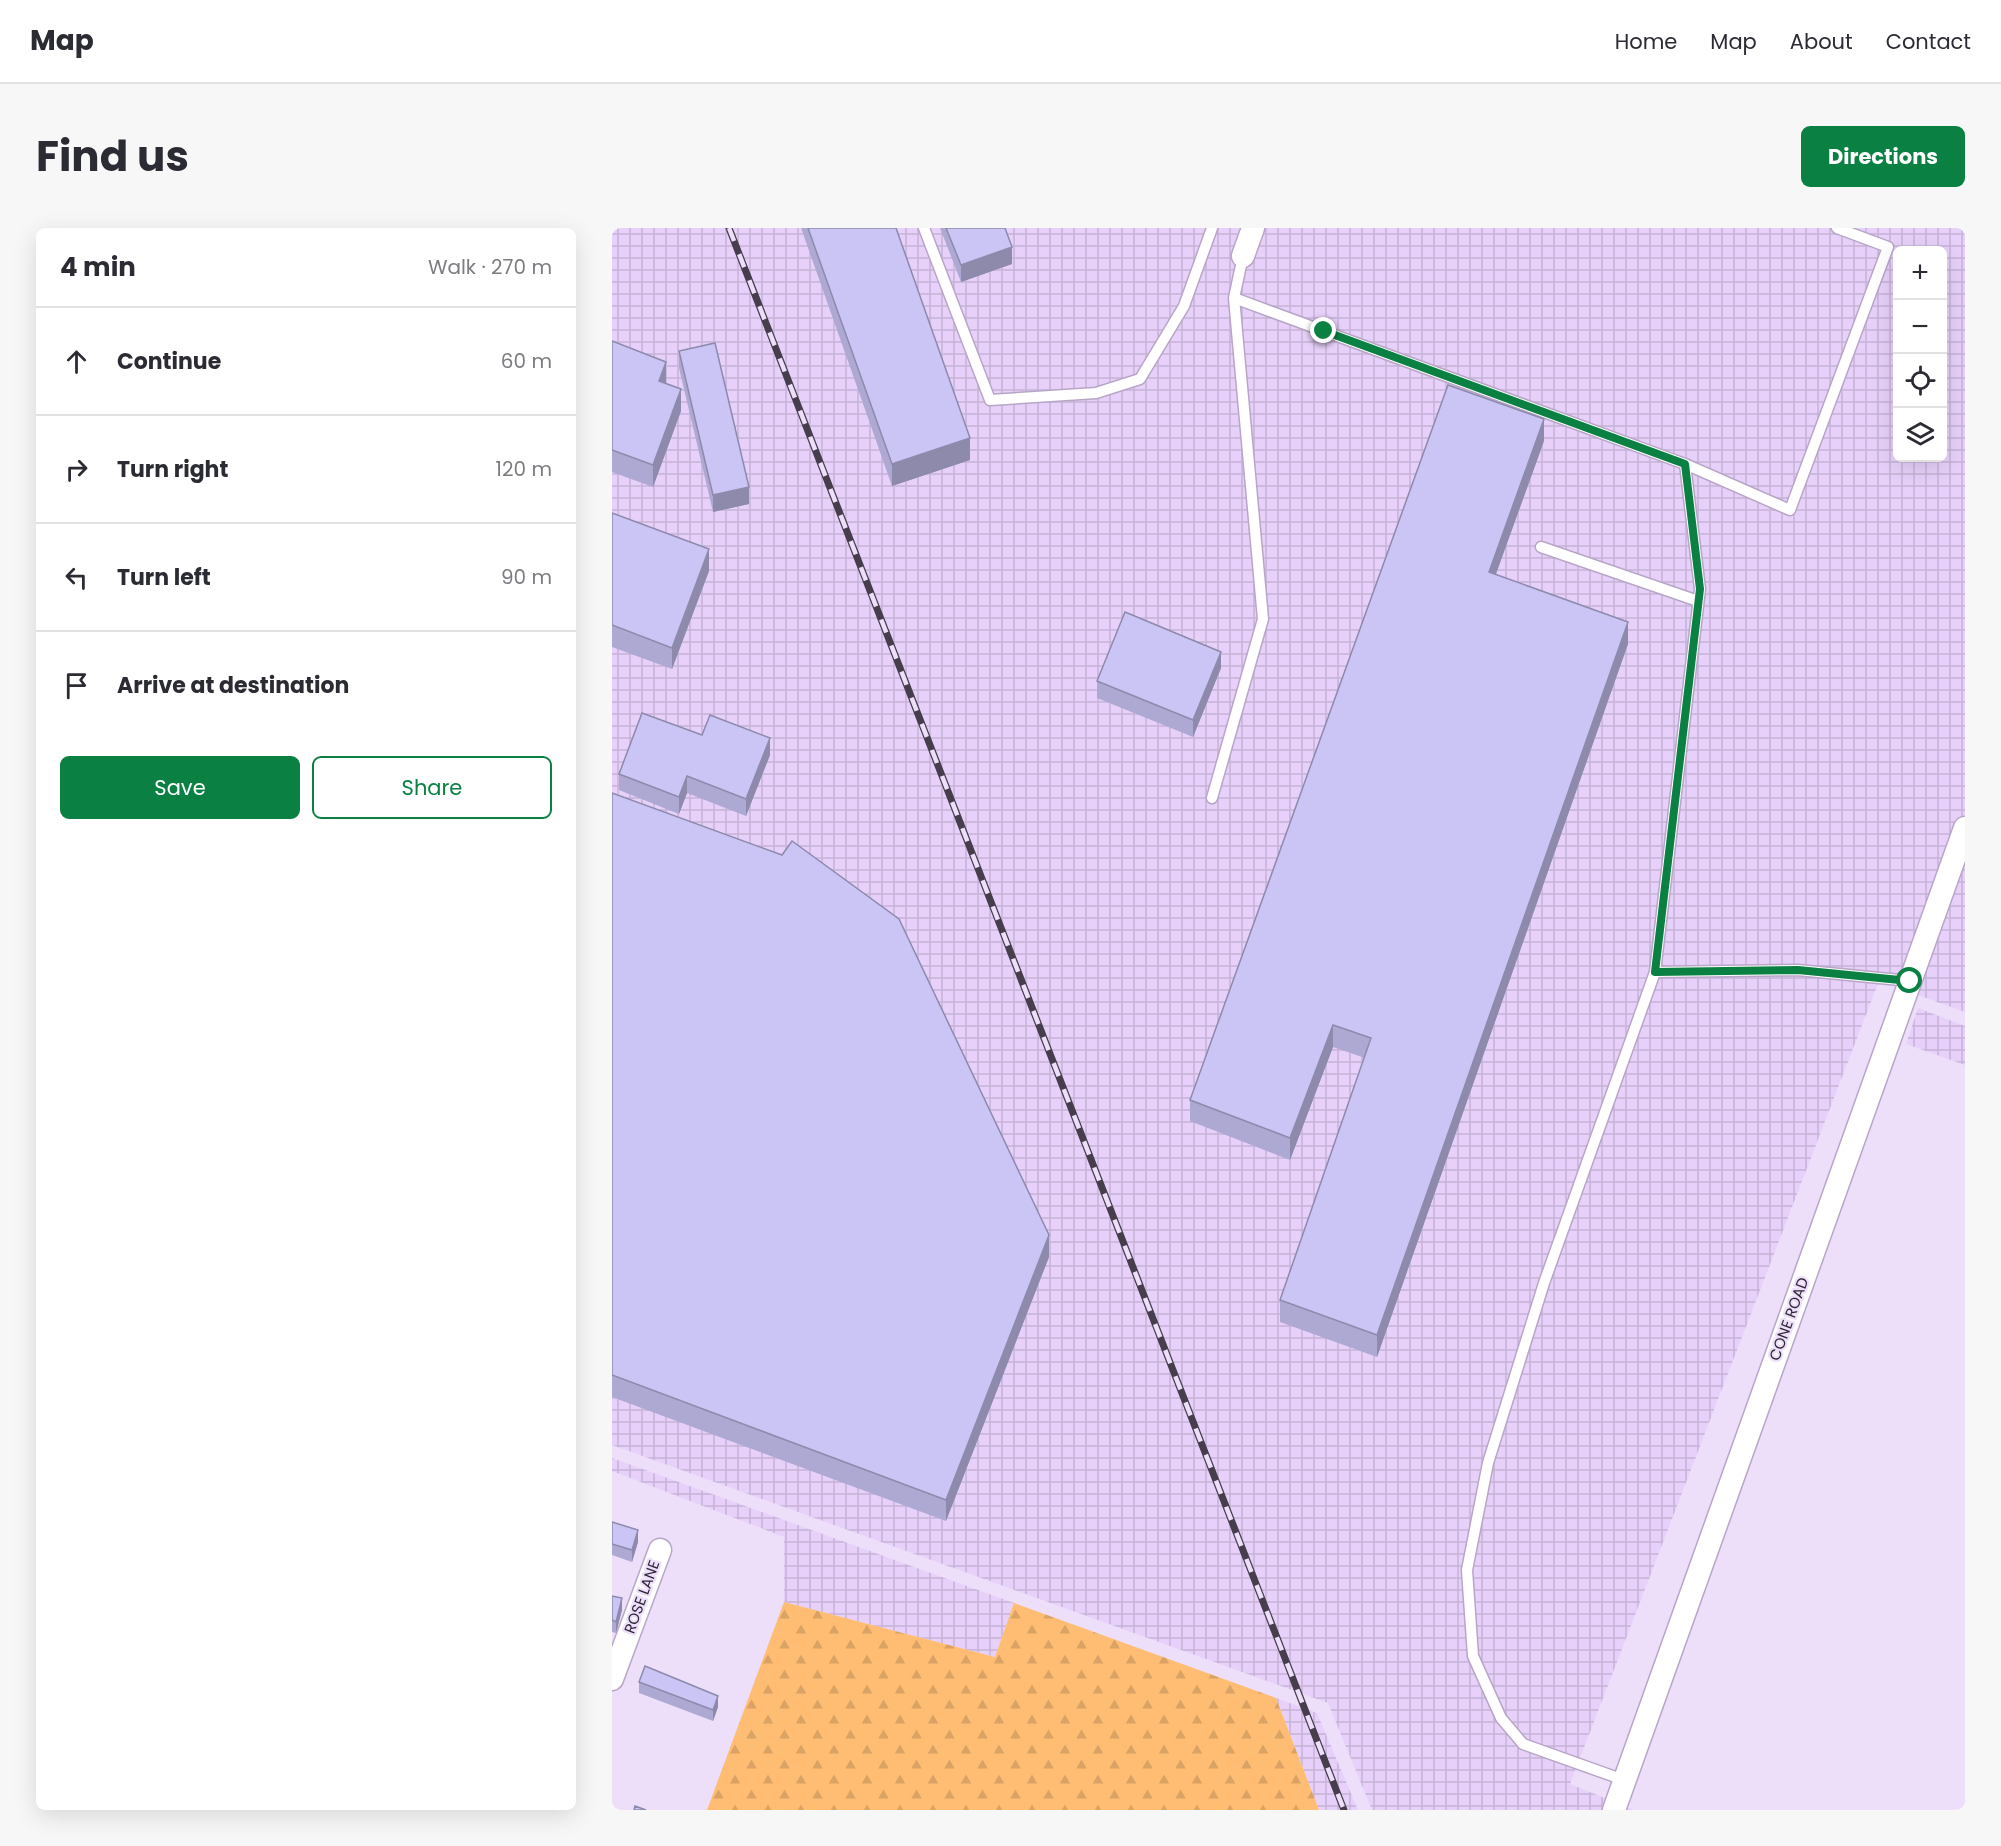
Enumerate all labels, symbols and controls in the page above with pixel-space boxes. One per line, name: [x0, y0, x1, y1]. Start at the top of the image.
text: Map: [30, 21, 94, 60]
text: Home: [1615, 27, 1677, 56]
text: Map: [1710, 27, 1757, 56]
text: About: [1790, 27, 1853, 56]
text: Contact: [1886, 27, 1971, 56]
button: Directions: [1801, 126, 1965, 187]
text: Find us: [36, 127, 189, 186]
map controls: [1893, 246, 1947, 462]
button: +: [1893, 246, 1947, 300]
text: 4 min: [60, 249, 136, 285]
text: Walk · 270 m: [428, 253, 552, 281]
button: −: [1893, 300, 1947, 354]
route end: [1310, 317, 1336, 343]
icon: ahead: [60, 345, 93, 378]
text: Continue: [117, 346, 221, 377]
text: 60 m: [501, 347, 552, 375]
button: locate: [1893, 354, 1947, 408]
button: layers: [1893, 408, 1947, 462]
icon: right: [60, 453, 93, 486]
text: Turn right: [117, 454, 228, 485]
text: 120 m: [496, 455, 552, 483]
icon: left: [60, 561, 93, 594]
text: Turn left: [117, 562, 211, 593]
text: 90 m: [501, 563, 552, 591]
icon: arrive: [60, 669, 93, 702]
text: Arrive at destination: [117, 670, 349, 701]
button: Save: [60, 756, 300, 819]
button: Share: [312, 756, 552, 819]
route start: [1896, 967, 1922, 993]
street label: CONE ROAD: [1764, 1274, 1813, 1363]
street label: ROSE LANE: [619, 1557, 664, 1636]

